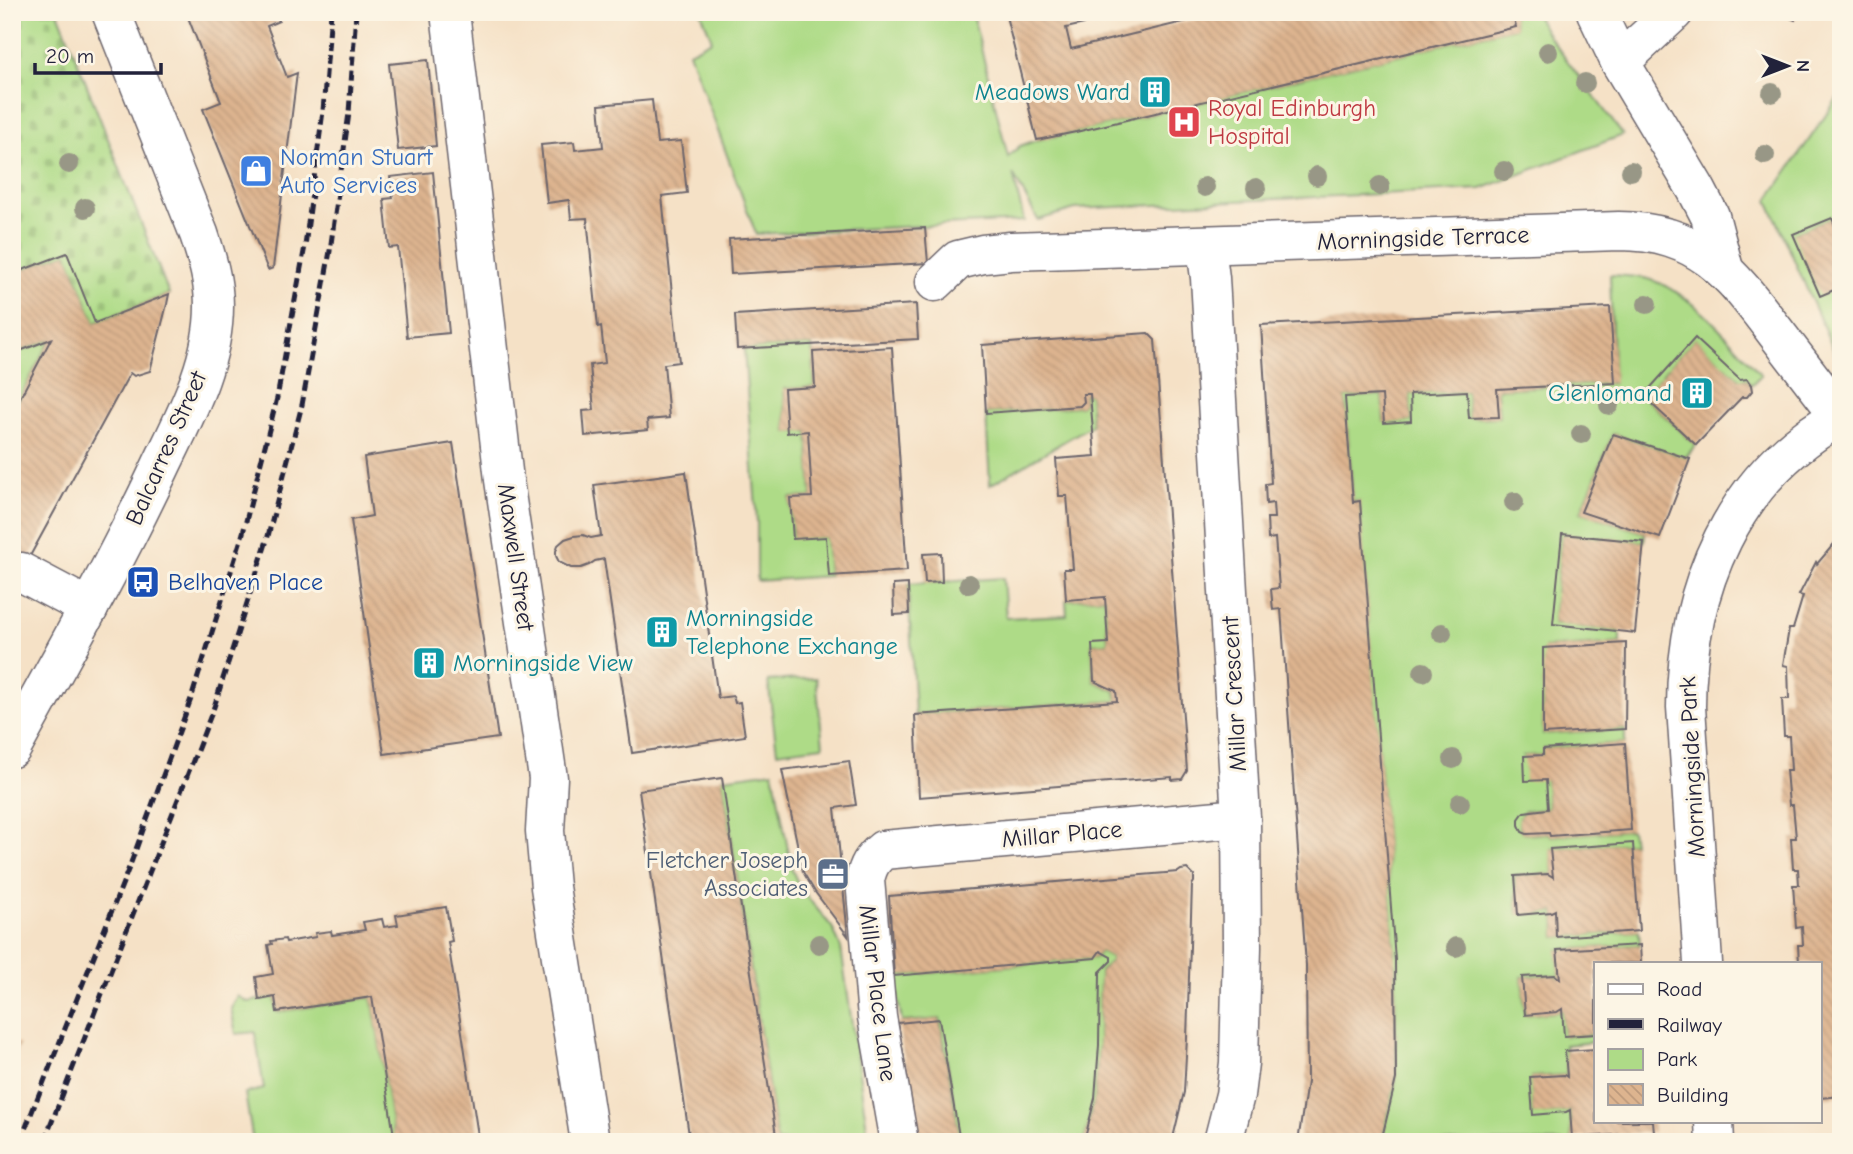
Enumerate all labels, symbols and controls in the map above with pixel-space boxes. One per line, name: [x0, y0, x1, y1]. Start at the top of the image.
scale bar: [35, 32, 161, 76]
north arrow: [1752, 32, 1822, 102]
text: 20 m: [46, 44, 94, 68]
text: N: [1792, 60, 1814, 72]
building icon: Meadows Ward: [1136, 73, 1174, 111]
place label: Meadows Ward: [975, 78, 1130, 106]
place label: Royal Edinburgh Hospital: [1208, 94, 1376, 150]
hospital icon: Royal Edinburgh Hospital: [1165, 103, 1203, 141]
place label: Norman Stuart Auto Services: [280, 143, 434, 199]
shop icon: Norman Stuart Auto Services: [237, 152, 275, 190]
street label: Morningside Terrace: [1316, 220, 1530, 256]
street label: Balcarres Street: [120, 366, 213, 529]
building icon: Glenlomand: [1678, 374, 1716, 412]
place label: Glenlomand: [1548, 379, 1672, 407]
street label: Maxwell Street: [492, 482, 540, 634]
bus stop icon: Belhaven Place: [124, 563, 162, 601]
place label: Belhaven Place: [168, 568, 323, 596]
place label: Morningside Telephone Exchange: [686, 604, 898, 660]
building icon: Morningside Telephone Exchange: [643, 613, 681, 651]
street label: Millar Crescent: [1216, 615, 1252, 772]
building icon: Morningside View: [410, 644, 448, 682]
place label: Morningside View: [453, 649, 634, 677]
street label: Morningside Park: [1673, 675, 1711, 858]
street label: Millar Place: [1001, 815, 1123, 853]
place label: Fletcher Joseph Associates: [646, 846, 808, 902]
office icon: Fletcher Joseph Associates: [814, 855, 852, 893]
street label: Millar Place Lane: [853, 903, 903, 1083]
legend: [1594, 962, 1822, 1122]
text: Road: [1657, 977, 1702, 1001]
text: Railway: [1657, 1013, 1722, 1037]
text: Park: [1657, 1047, 1697, 1071]
text: Building: [1657, 1083, 1729, 1107]

